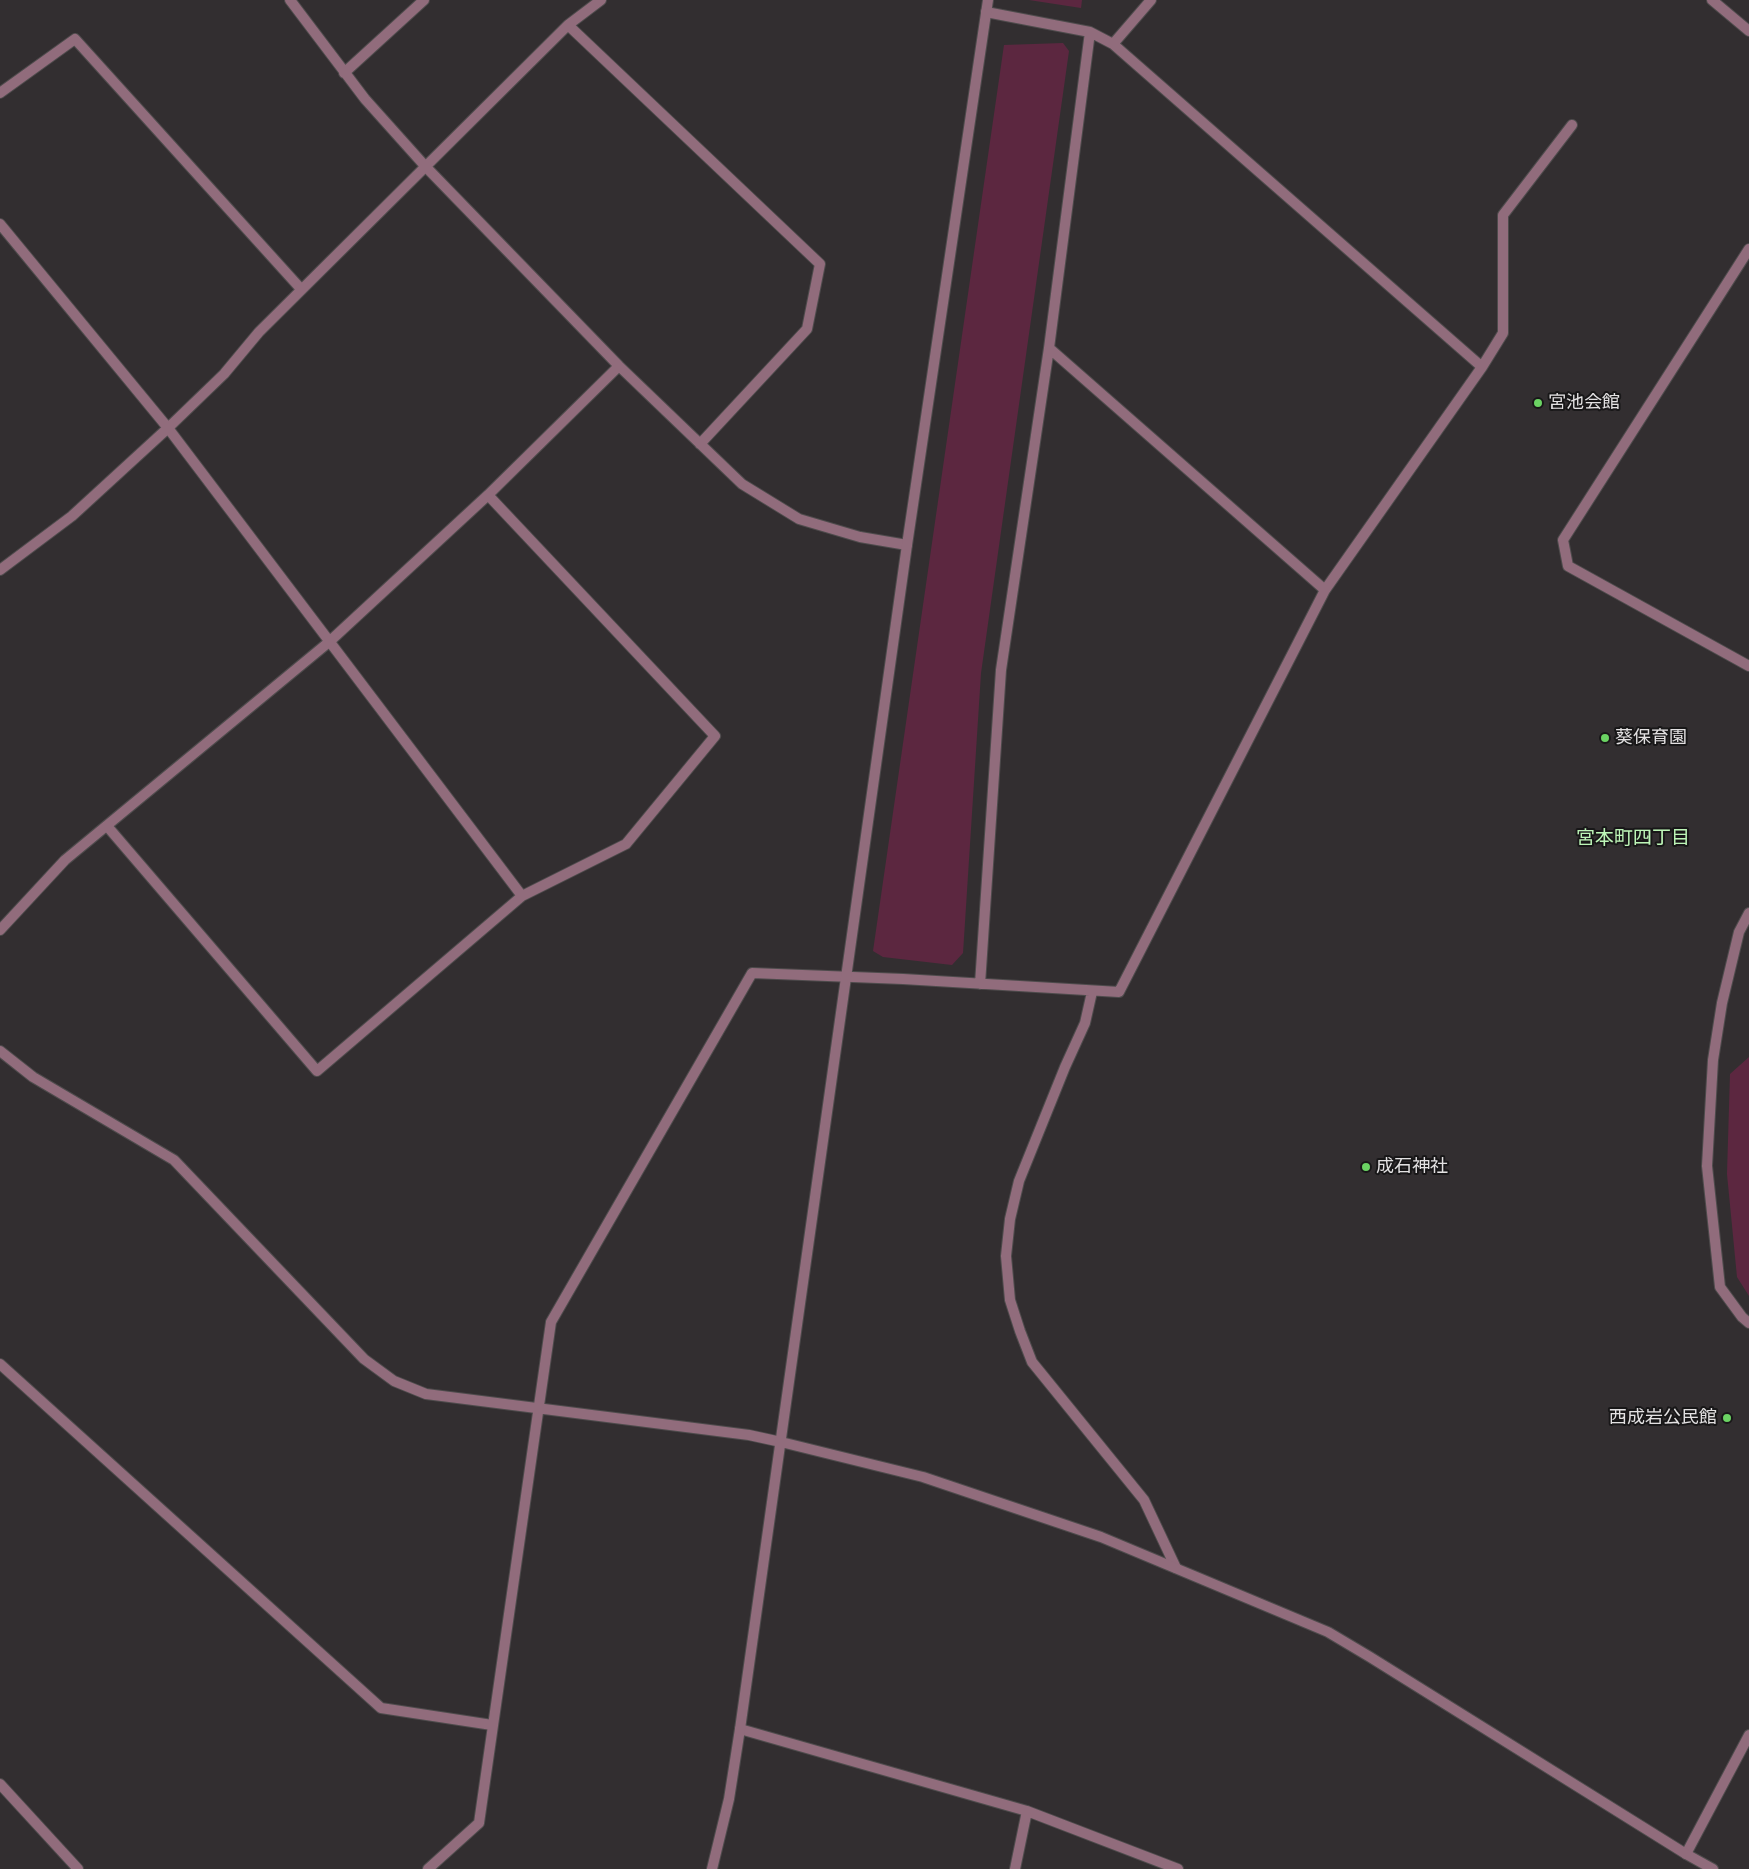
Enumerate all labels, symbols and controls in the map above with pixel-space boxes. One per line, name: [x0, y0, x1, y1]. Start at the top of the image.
place label: 宮池会館: [1548, 392, 1620, 414]
marker: 宮池会館: [1532, 397, 1544, 409]
place label: 葵保育園: [1615, 727, 1687, 749]
marker: 葵保育園: [1599, 732, 1611, 744]
district label: 宮本町四丁目: [1576, 828, 1690, 850]
place label: 成石神社: [1376, 1156, 1448, 1178]
marker: 成石神社: [1360, 1161, 1372, 1173]
place label: 西成岩公民館: [1609, 1407, 1717, 1429]
marker: 西成岩公民館: [1721, 1412, 1733, 1424]

